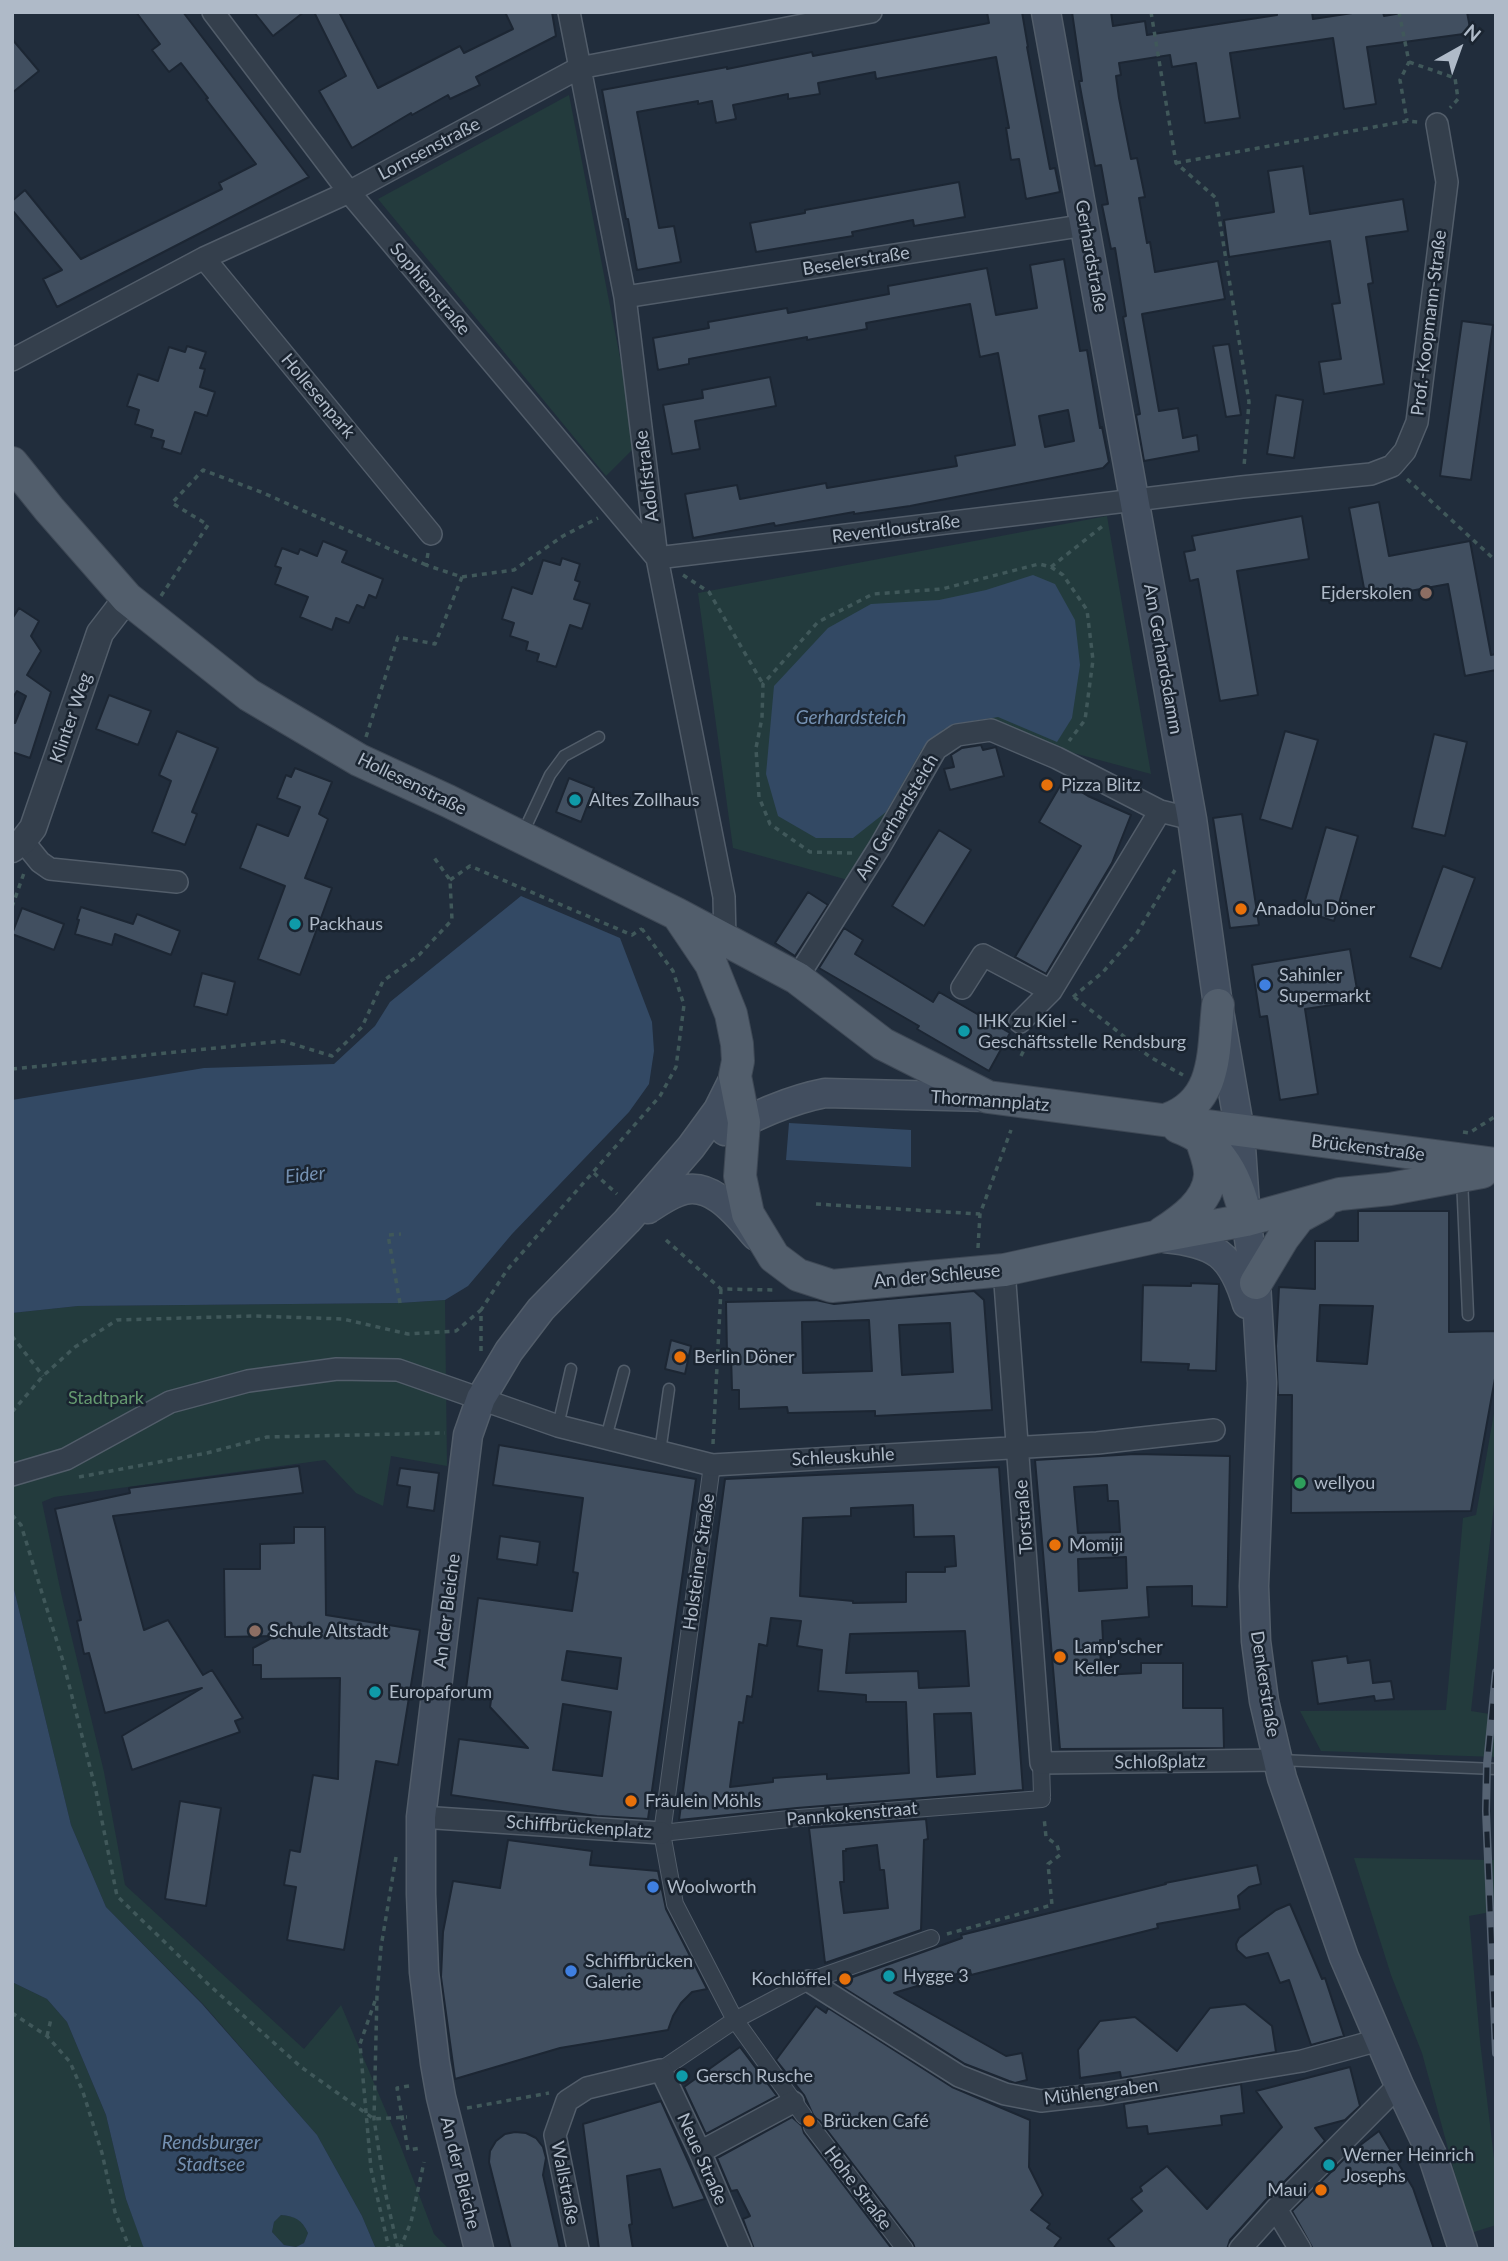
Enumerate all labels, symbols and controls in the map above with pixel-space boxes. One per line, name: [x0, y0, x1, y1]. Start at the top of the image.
north arrow: [1424, 14, 1494, 84]
text: N: [1460, 19, 1486, 46]
street label: Lornsenstraße: [374, 113, 484, 185]
street label: Gerhardstraße: [1070, 198, 1112, 314]
street label: Prof.-Koopmann-Straße: [1407, 229, 1451, 417]
street label: Sophienstraße: [385, 239, 475, 339]
street label: Beselerstraße: [801, 242, 911, 280]
street label: Hollesenpark: [276, 349, 360, 443]
street label: Adolfstraße: [631, 429, 663, 523]
street label: Reventloustraße: [831, 510, 961, 548]
street label: Am Gerhardsdamm: [1139, 582, 1187, 736]
place label: Ejderskolen: [1321, 582, 1412, 604]
marker: Ejderskolen: [1418, 585, 1434, 601]
street label: Klinter Weg: [45, 670, 97, 766]
water label: Gerhardsteich: [796, 707, 906, 729]
street label: Hollesenstraße: [354, 748, 470, 820]
street label: Am Gerhardsteich: [851, 750, 943, 884]
place label: Pizza Blitz: [1061, 774, 1141, 796]
marker: Pizza Blitz: [1039, 777, 1055, 793]
place label: Altes Zollhaus: [589, 789, 700, 811]
marker: Altes Zollhaus: [567, 792, 583, 808]
place label: Anadolu Döner: [1255, 898, 1375, 920]
marker: Anadolu Döner: [1233, 901, 1249, 917]
place label: Packhaus: [309, 913, 383, 935]
marker: Packhaus: [287, 916, 303, 932]
place label: Sahinler Supermarkt: [1279, 964, 1371, 1006]
marker: Sahinler Supermarkt: [1257, 977, 1273, 993]
place label: IHK zu Kiel - Geschäftsstelle Rendsburg: [978, 1010, 1186, 1052]
marker: IHK zu Kiel - Geschäftsstelle Rendsburg: [956, 1023, 972, 1039]
street label: Thormannplatz: [930, 1086, 1050, 1116]
street label: Brückenstraße: [1310, 1130, 1426, 1166]
water label: Eider: [284, 1162, 326, 1188]
street label: An der Schleuse: [873, 1260, 1001, 1292]
place label: Berlin Döner: [694, 1346, 795, 1368]
marker: Berlin Döner: [672, 1349, 688, 1365]
park label: Stadtpark: [68, 1387, 144, 1409]
street label: Schleuskuhle: [791, 1444, 895, 1470]
place label: wellyou: [1314, 1472, 1375, 1494]
marker: wellyou: [1292, 1475, 1308, 1491]
street label: Torstraße: [1011, 1479, 1037, 1555]
street label: Holsteiner Straße: [679, 1492, 719, 1632]
place label: Momiji: [1069, 1534, 1123, 1556]
marker: Momiji: [1047, 1537, 1063, 1553]
street label: An der Bleiche: [429, 1553, 465, 1669]
place label: Schule Altstadt: [269, 1620, 388, 1642]
marker: Schule Altstadt: [247, 1623, 263, 1639]
street label: Denkerstraße: [1246, 1629, 1284, 1739]
place label: Lamp'scher Keller: [1074, 1636, 1163, 1678]
marker: Lamp'scher Keller: [1052, 1649, 1068, 1665]
place label: Europaforum: [389, 1681, 492, 1703]
marker: Europaforum: [367, 1684, 383, 1700]
street label: Schloßplatz: [1114, 1750, 1206, 1774]
place label: Fräulein Möhls: [645, 1790, 761, 1812]
marker: Fräulein Möhls: [623, 1793, 639, 1809]
street label: Pannkokenstraat: [786, 1798, 918, 1830]
street label: Schiffbrückenplatz: [505, 1811, 653, 1843]
place label: Woolworth: [667, 1876, 757, 1898]
marker: Woolworth: [645, 1879, 661, 1895]
place label: Schiffbrücken Galerie: [585, 1950, 693, 1993]
marker: Schiffbrücken Galerie: [563, 1963, 579, 1979]
place label: Hygge 3: [903, 1965, 969, 1987]
place label: Kochlöffel: [751, 1968, 831, 1990]
marker: Hygge 3: [881, 1968, 897, 1984]
marker: Kochlöffel: [837, 1971, 853, 1987]
place label: Gersch Rusche: [696, 2065, 813, 2087]
marker: Gersch Rusche: [674, 2068, 690, 2084]
street label: Mühlengraben: [1043, 2074, 1159, 2110]
street label: Neue Straße: [672, 2110, 732, 2208]
place label: Brücken Café: [823, 2110, 929, 2132]
marker: Brücken Café: [801, 2113, 817, 2129]
street label: An der Bleiche: [436, 2114, 484, 2232]
water label: Rendsburger Stadtsee: [162, 2132, 260, 2176]
street label: Wallstraße: [546, 2139, 584, 2227]
street label: Hohe Straße: [820, 2142, 896, 2234]
place label: Werner Heinrich Josephs: [1343, 2144, 1474, 2186]
marker: Werner Heinrich Josephs: [1321, 2157, 1337, 2173]
place label: Maui: [1267, 2179, 1307, 2201]
marker: Maui: [1313, 2182, 1329, 2198]

